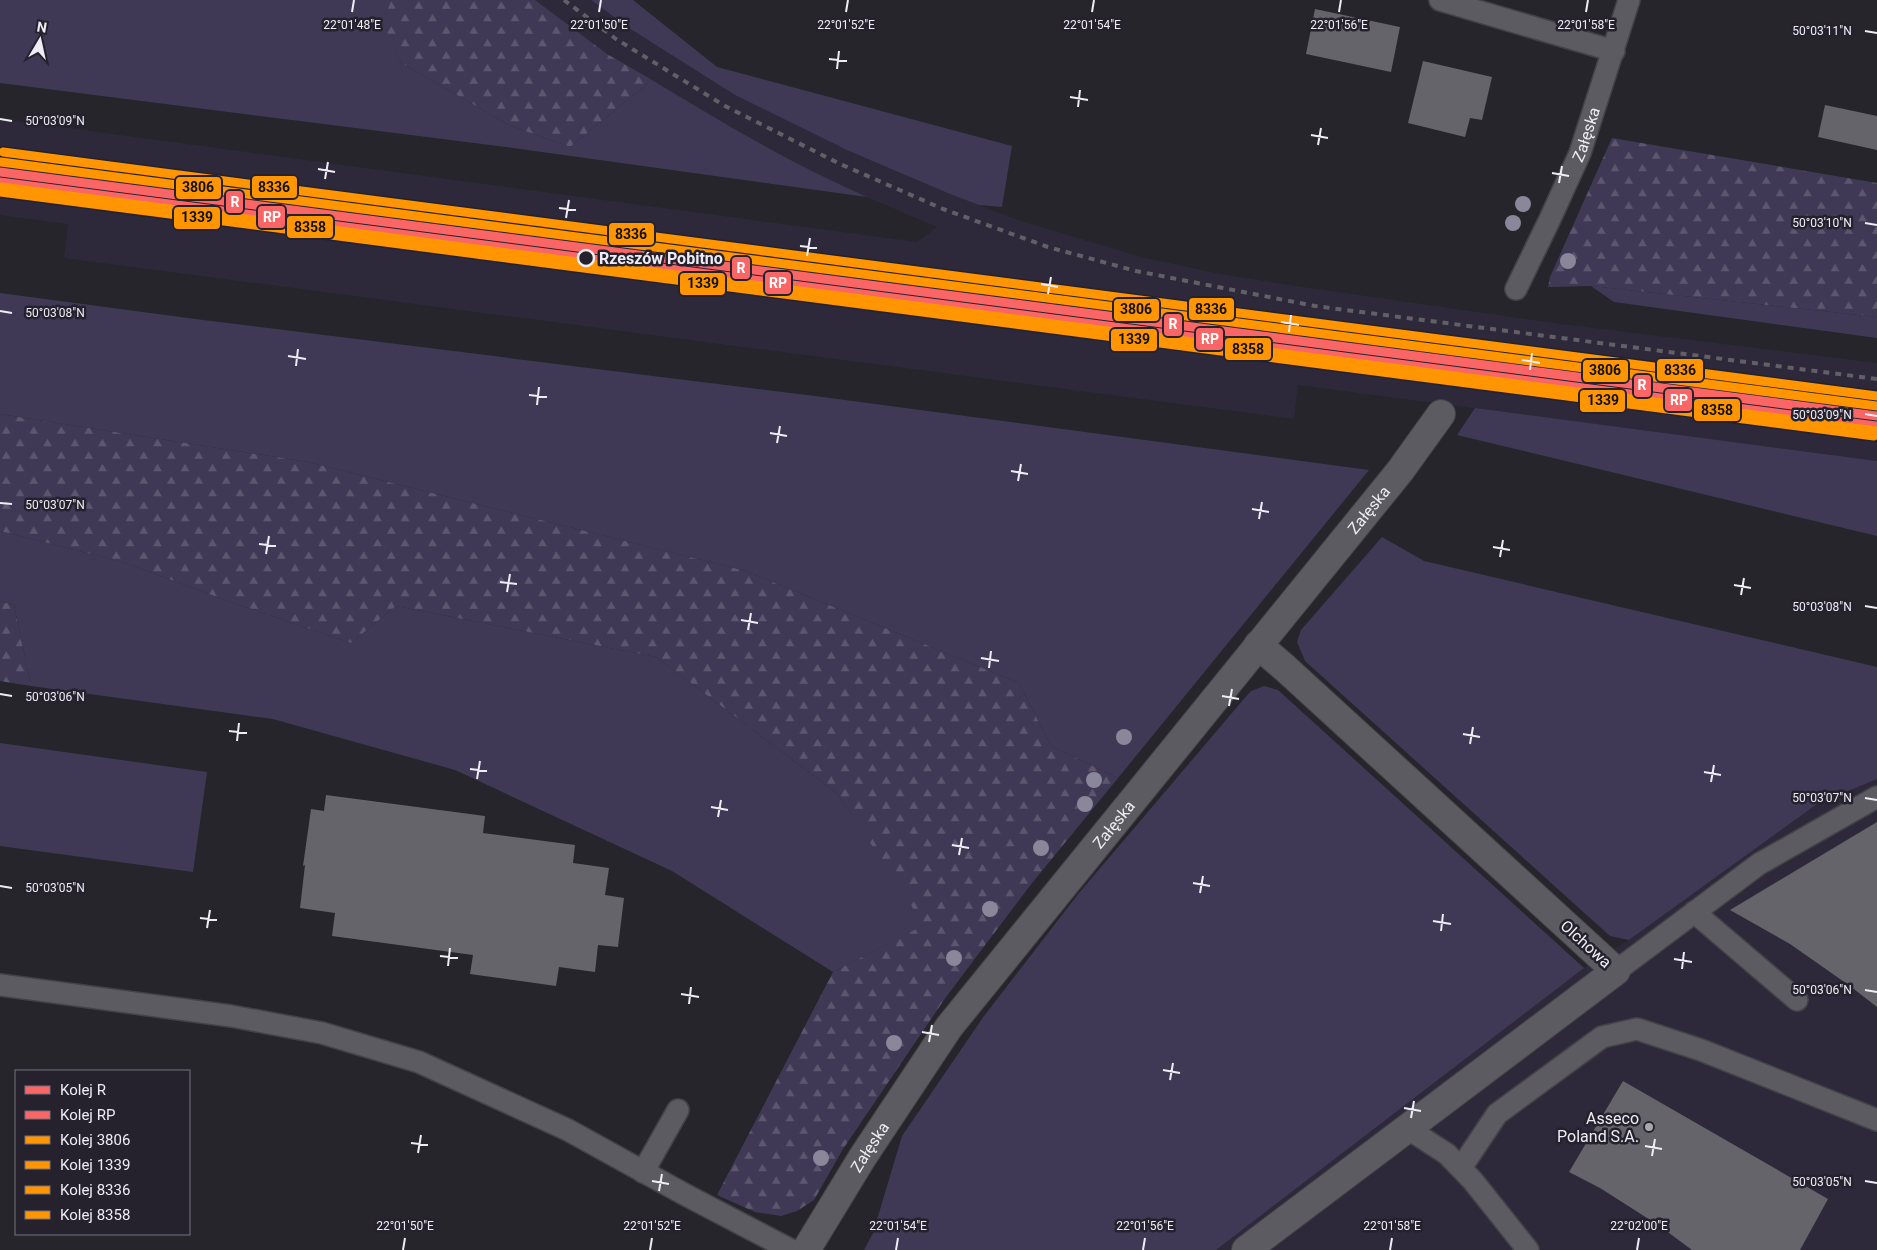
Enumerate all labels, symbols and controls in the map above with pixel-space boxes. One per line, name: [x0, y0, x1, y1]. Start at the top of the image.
north arrow: [15, 15, 65, 65]
text: N: [36, 18, 48, 36]
text: 22°01'48"E: [323, 18, 381, 32]
text: 22°01'50"E: [570, 18, 628, 32]
text: 22°01'52"E: [817, 18, 875, 32]
text: 22°01'54"E: [1063, 18, 1121, 32]
text: 22°01'56"E: [1310, 18, 1368, 32]
text: 22°01'58"E: [1557, 18, 1615, 32]
text: 50°03'11"N: [1792, 24, 1852, 38]
street label: Załęska: [1568, 105, 1604, 165]
text: 50°03'09"N: [25, 114, 85, 128]
line badge: 8336: [251, 175, 298, 199]
line badge: 3806: [175, 176, 222, 200]
text: 3806: [182, 179, 214, 195]
text: 8336: [258, 179, 290, 195]
line badge: R: [225, 190, 244, 214]
text: R: [231, 194, 240, 210]
line badge: RP: [257, 205, 286, 229]
line badge: 1339: [173, 206, 221, 230]
text: 1339: [181, 209, 213, 225]
text: RP: [263, 209, 281, 225]
line badge: 8358: [286, 215, 334, 239]
text: 50°03'10"N: [1792, 216, 1852, 230]
text: 8358: [294, 219, 326, 235]
line badge: 8336: [608, 222, 655, 246]
text: 8336: [615, 226, 647, 242]
marker: Rzeszów Pobitno: [577, 249, 595, 267]
place label: Rzeszów Pobitno: [599, 249, 723, 268]
line badge: R: [731, 256, 751, 280]
text: R: [737, 260, 746, 276]
line badge: RP: [764, 271, 792, 295]
line badge: 1339: [679, 272, 726, 296]
text: 1339: [687, 275, 719, 291]
text: RP: [769, 275, 787, 291]
line badge: 8336: [1188, 297, 1235, 321]
line badge: 3806: [1113, 298, 1160, 322]
text: 3806: [1120, 301, 1152, 317]
text: 8336: [1195, 301, 1227, 317]
text: 50°03'08"N: [25, 306, 85, 320]
line badge: R: [1163, 313, 1183, 337]
text: R: [1169, 316, 1178, 332]
line badge: RP: [1195, 327, 1224, 351]
line badge: 1339: [1110, 328, 1158, 352]
text: 1339: [1118, 331, 1150, 347]
text: RP: [1201, 331, 1219, 347]
line badge: 8358: [1224, 337, 1272, 361]
text: 8358: [1232, 341, 1264, 357]
line badge: 8336: [1656, 358, 1704, 382]
line badge: 3806: [1582, 359, 1629, 383]
text: 3806: [1589, 362, 1621, 378]
text: 8336: [1664, 362, 1696, 378]
line badge: R: [1633, 374, 1652, 398]
text: R: [1638, 377, 1647, 393]
line badge: RP: [1664, 388, 1693, 412]
line badge: 1339: [1579, 389, 1626, 413]
text: 1339: [1587, 392, 1619, 408]
text: RP: [1670, 392, 1688, 408]
line badge: 8358: [1693, 398, 1741, 422]
text: 8358: [1701, 402, 1733, 418]
text: 50°03'09"N: [1792, 408, 1852, 422]
street label: Załęska: [1344, 482, 1394, 538]
text: 50°03'07"N: [25, 498, 85, 512]
text: 50°03'08"N: [1792, 600, 1852, 614]
text: 50°03'06"N: [25, 690, 85, 704]
text: 50°03'07"N: [1792, 791, 1852, 805]
street label: Załęska: [1088, 796, 1139, 852]
text: 50°03'05"N: [25, 881, 85, 895]
street label: Olchowa: [1557, 916, 1615, 972]
text: 50°03'06"N: [1792, 983, 1852, 997]
legend: [15, 1070, 190, 1235]
text: Kolej R: [60, 1081, 106, 1099]
text: Kolej RP: [60, 1106, 115, 1124]
place label: Asseco Poland S.A.: [1557, 1109, 1639, 1146]
street label: Załęska: [846, 1118, 893, 1176]
marker: Asseco Poland S.A.: [1643, 1121, 1655, 1133]
text: Kolej 3806: [60, 1131, 130, 1149]
text: Kolej 1339: [60, 1156, 130, 1174]
text: 50°03'05"N: [1792, 1175, 1852, 1189]
text: Kolej 8336: [60, 1181, 130, 1199]
text: Kolej 8358: [60, 1206, 130, 1224]
text: 22°01'50"E: [376, 1219, 434, 1233]
text: 22°01'52"E: [623, 1219, 681, 1233]
text: 22°01'54"E: [869, 1219, 927, 1233]
text: 22°01'56"E: [1116, 1219, 1174, 1233]
text: 22°01'58"E: [1363, 1219, 1421, 1233]
text: 22°02'00"E: [1610, 1219, 1668, 1233]

